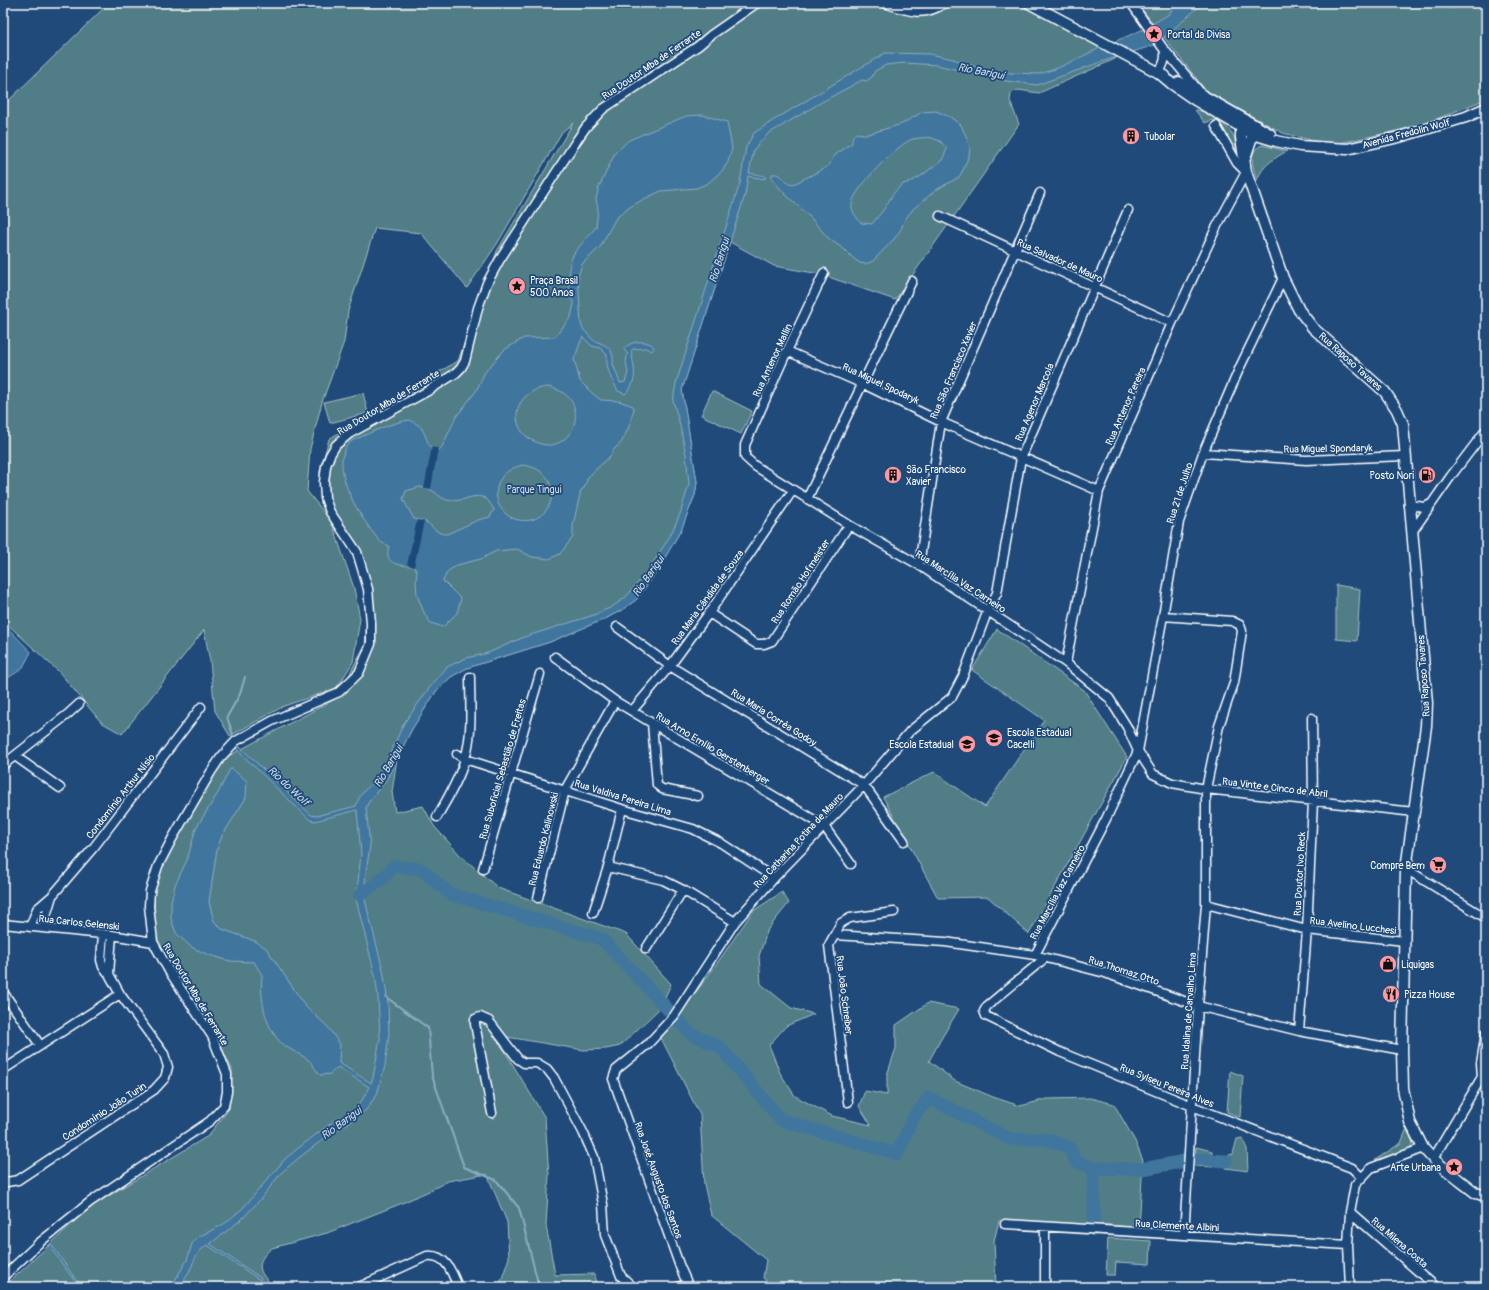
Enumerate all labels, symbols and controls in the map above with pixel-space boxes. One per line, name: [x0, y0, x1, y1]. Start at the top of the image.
place icon: Portal da Divisa: [1144, 24, 1164, 44]
street label: Rua Doutor Mba de Ferrante: [600, 27, 704, 103]
place label: Portal da Divisa: [1167, 29, 1231, 41]
water label: Rio Barigui: [957, 61, 1007, 83]
street label: Avenida Fredolin Wolf: [1361, 116, 1452, 152]
building icon: Tubolar: [1121, 126, 1141, 146]
place label: Tubolar: [1144, 131, 1176, 143]
water label: Rio Barigui: [706, 234, 733, 284]
street label: Rua Salvador de Mauro: [1015, 237, 1105, 286]
place label: Praça Brasil 500 Anos: [530, 275, 578, 299]
place icon: Praça Brasil 500 Anos: [507, 276, 527, 296]
street label: Rua São Francisco Xavier: [928, 319, 980, 421]
street label: Rua Antenor Mallin: [751, 322, 795, 399]
street label: Rua Raposo Tavares: [1316, 330, 1385, 394]
street label: Rua Miguel Spodaryk: [840, 361, 922, 407]
street label: Rua Agenor Marcola: [1013, 361, 1057, 443]
street label: Rua Antenor Pereira: [1103, 365, 1149, 447]
street label: Rua Doutor Mba de Ferrante: [335, 368, 442, 438]
street label: Rua Miguel Spondaryk: [1283, 442, 1374, 456]
street label: Rua 21 de Julho: [1164, 461, 1196, 525]
place label: São Francisco Xavier: [906, 464, 967, 488]
building icon: São Francisco Xavier: [883, 465, 903, 485]
fuel station icon: Posto Nori: [1417, 465, 1437, 485]
place label: Posto Nori: [1370, 470, 1414, 482]
park label: Parque Tingui: [507, 484, 562, 496]
street label: Rua Romão Hofmeister: [769, 537, 833, 626]
street label: Rua Maria Cândida de Souza: [669, 547, 747, 648]
street label: Rua Marcília Vaz Carneiro: [913, 548, 1008, 616]
water label: Rio Barigui: [630, 552, 668, 599]
street label: Rua Raposo Tavares: [1415, 634, 1433, 717]
street label: Rua Maria Corrêa Godoy: [728, 687, 819, 750]
street label: Rua Suboficial Sebastião de Freitas: [477, 697, 529, 841]
street label: Rua Arno Emílio Gerstenberger: [653, 710, 772, 788]
place label: Escola Estadual Cacelli: [1007, 727, 1072, 751]
school or university icon: Escola Estadual Cacelli: [984, 728, 1004, 748]
school or university icon: Escola Estadual: [957, 734, 977, 754]
place label: Escola Estadual: [889, 739, 954, 751]
water label: Rio Barigui: [371, 741, 407, 790]
street label: Condomínio Arthur Nísio: [84, 751, 158, 841]
water label: Rio do Wolf: [265, 764, 314, 811]
street label: Rua Vinte e Cinco de Abril: [1221, 776, 1328, 800]
street label: Rua Valdiva Pereira Lima: [573, 778, 673, 819]
street label: Rua Catharina Potina de Mauro: [751, 790, 846, 891]
street label: Rua Eduardo Kalinowski: [527, 791, 561, 887]
street label: Rua Doutor Ivo Reck: [1292, 831, 1308, 916]
street label: Rua Marcília Vaz Carneiro: [1028, 843, 1088, 942]
supermarket icon: Compre Bem: [1428, 855, 1448, 875]
place label: Compre Bem: [1370, 860, 1425, 872]
street label: Rua Carlos Gelenski: [38, 913, 120, 933]
street label: Rua Avelino Lucchesi: [1309, 915, 1397, 937]
street label: Rua Doutor Mba de Ferrante: [160, 941, 230, 1048]
street label: Rua Idalina de Carvalho Lima: [1179, 952, 1199, 1070]
street label: Rua Thomaz Otto: [1087, 954, 1161, 988]
shop icon: Liquigas: [1378, 954, 1398, 974]
street label: Rua João Schreiber: [833, 955, 855, 1036]
place label: Liquigas: [1401, 959, 1435, 971]
restaurant icon: Pizza House: [1381, 984, 1401, 1004]
place label: Pizza House: [1404, 989, 1455, 1001]
street label: Rua Sylseu Pereira Alves: [1118, 1062, 1216, 1110]
street label: Condomínio João Turin: [60, 1080, 149, 1143]
water label: Rio Barigui: [319, 1103, 366, 1142]
street label: Rua José Augusto dos Santos: [631, 1120, 685, 1241]
place icon: Arte Urbana: [1444, 1157, 1464, 1177]
place label: Arte Urbana: [1390, 1162, 1441, 1174]
street label: Rua Milena Costa: [1369, 1215, 1430, 1271]
street label: Rua Clemente Albini: [1135, 1218, 1220, 1234]

